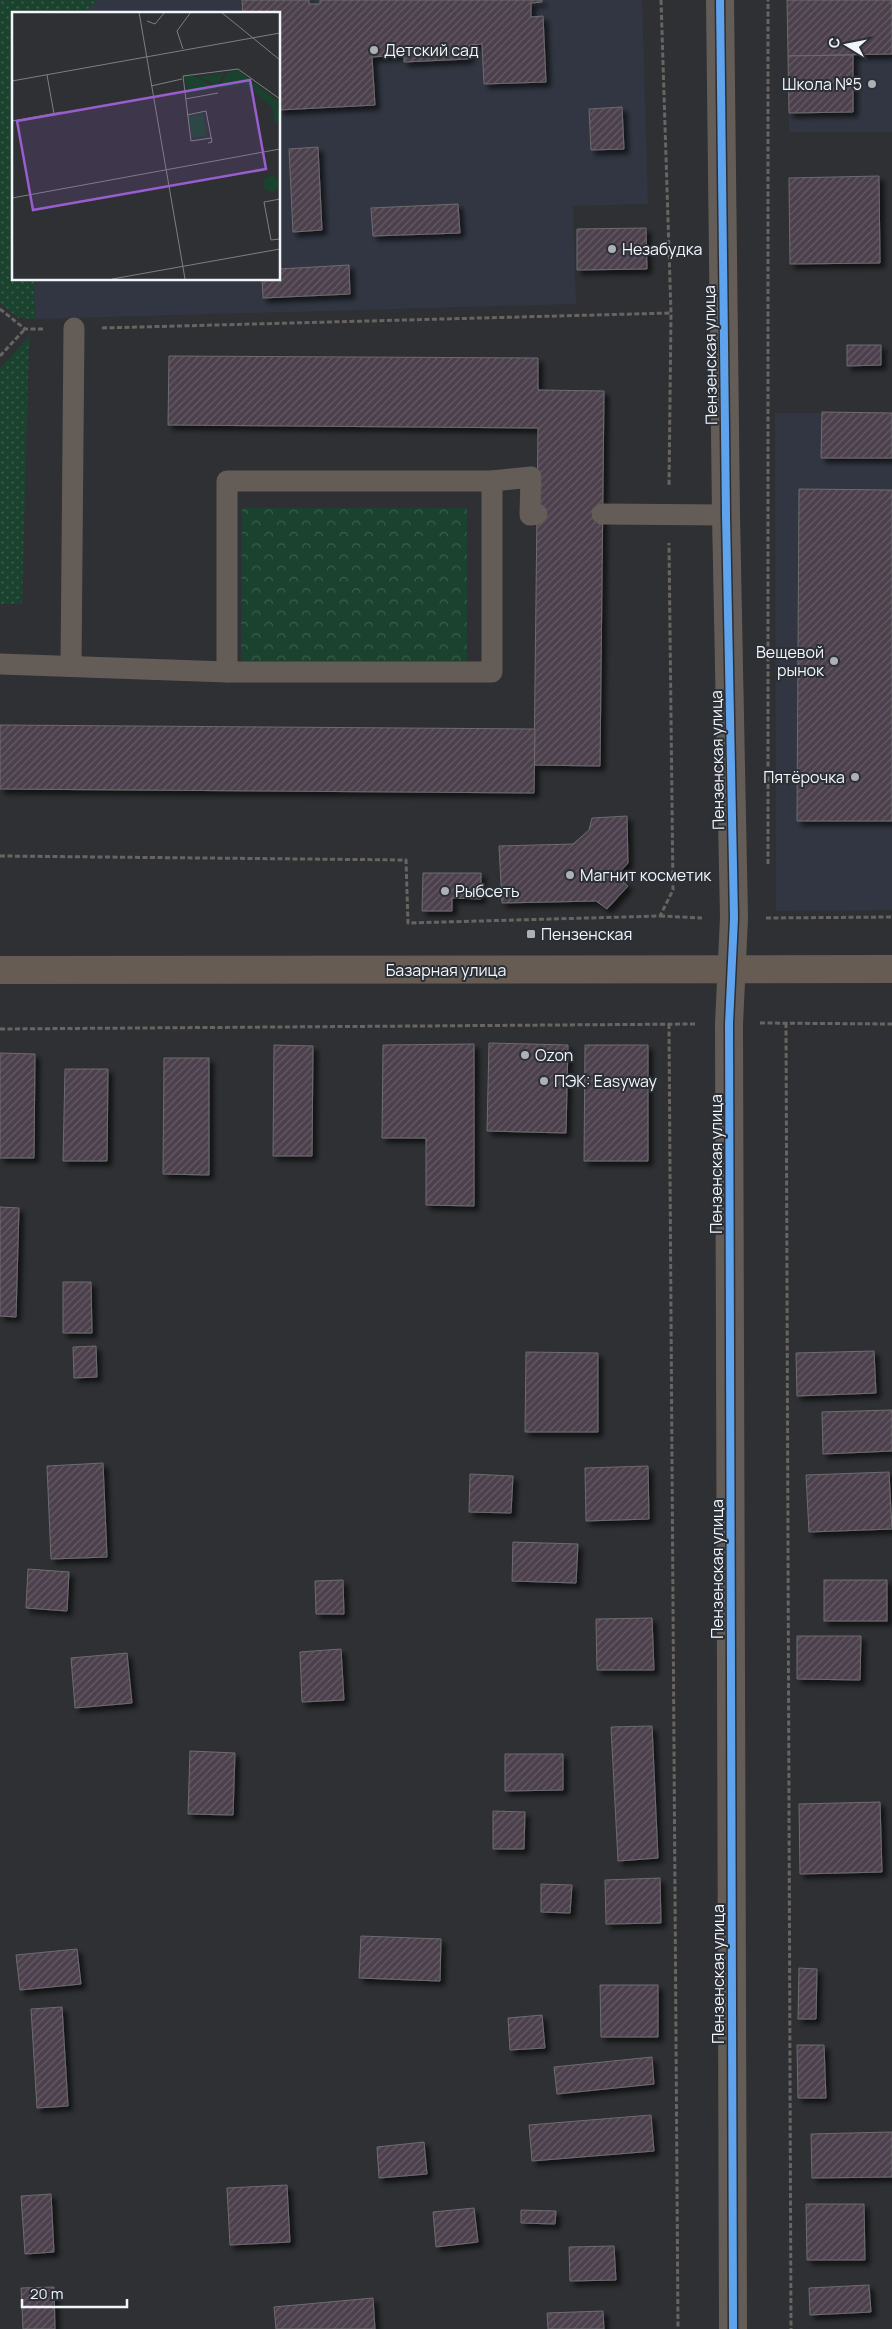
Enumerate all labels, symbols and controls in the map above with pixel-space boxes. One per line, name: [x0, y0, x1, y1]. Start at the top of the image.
inset map: [12, 12, 280, 280]
north arrow: [822, 20, 872, 70]
text: С: [823, 36, 844, 49]
place label: Детский сад: [384, 39, 479, 61]
marker: Детский сад: [368, 44, 380, 56]
place label: Школа №5: [782, 73, 862, 95]
marker: Школа №5: [866, 78, 878, 90]
place label: Незабудка: [622, 238, 703, 260]
marker: Незабудка: [606, 243, 618, 255]
street label: Пензенская улица: [698, 285, 722, 425]
place label: Вещевой рынок: [756, 641, 825, 681]
marker: Вещевой рынок: [828, 655, 840, 667]
street label: Пензенская улица: [705, 690, 729, 830]
place label: Пятёрочка: [763, 766, 845, 788]
marker: Пятёрочка: [849, 771, 861, 783]
place label: Магнит косметик: [580, 864, 712, 886]
marker: Магнит косметик: [564, 869, 576, 881]
place label: Рыбсеть: [455, 880, 519, 902]
marker: Рыбсеть: [439, 885, 451, 897]
place label: Пензенская: [541, 923, 632, 945]
marker: Пензенская: [525, 928, 537, 940]
street label: Базарная улица: [386, 959, 506, 981]
place label: Ozon: [535, 1044, 573, 1066]
marker: Ozon: [519, 1049, 531, 1061]
place label: ПЭК: Easyway: [554, 1070, 658, 1092]
marker: ПЭК: Easyway: [538, 1075, 550, 1087]
street label: Пензенская улица: [705, 1094, 727, 1234]
street label: Пензенская улица: [706, 1499, 728, 1639]
street label: Пензенская улица: [707, 1904, 729, 2044]
scale bar: [22, 2276, 128, 2308]
text: 20 m: [30, 2283, 63, 2304]

